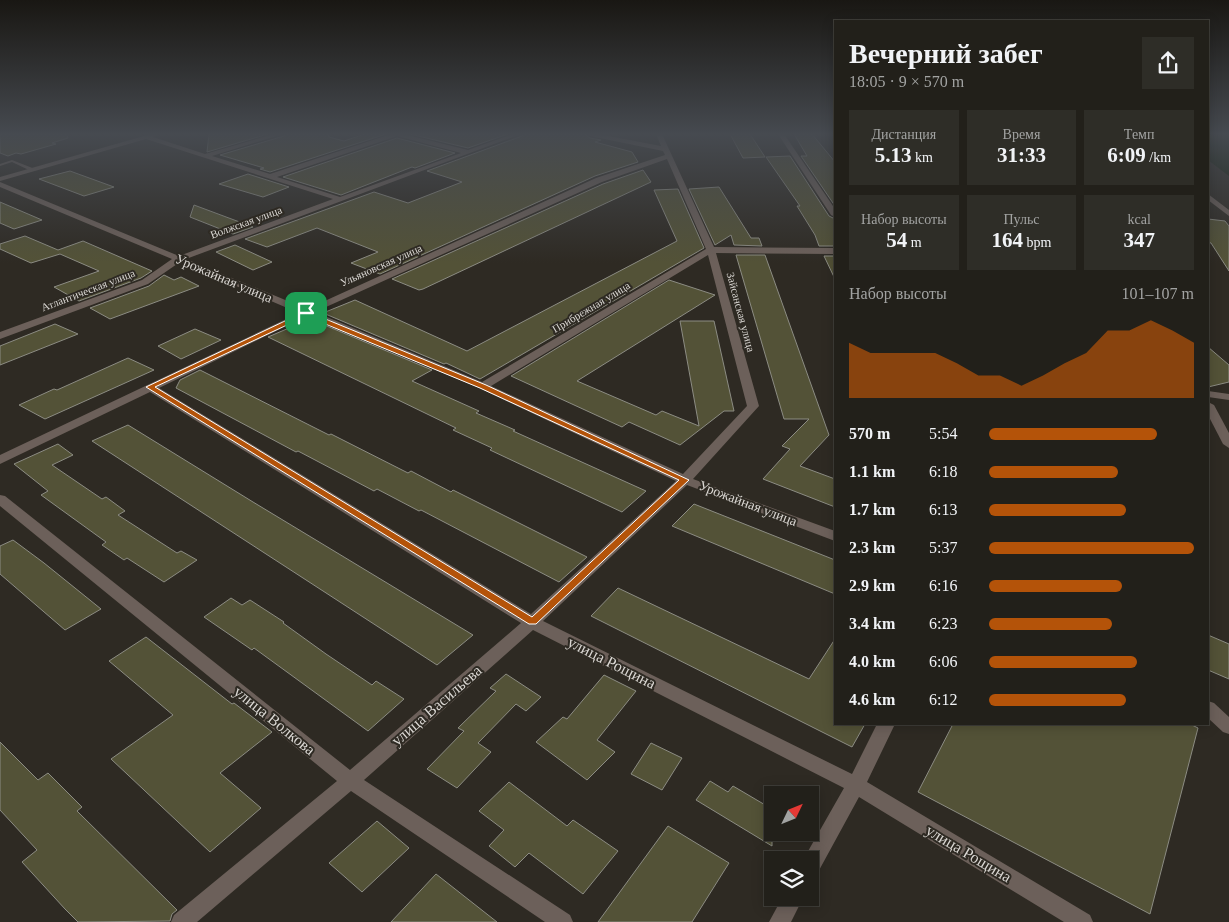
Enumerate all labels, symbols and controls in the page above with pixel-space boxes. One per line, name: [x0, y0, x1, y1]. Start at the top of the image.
button: share: [1142, 37, 1194, 89]
text: Вечерний забег: [849, 38, 1043, 69]
text: 18:05 · 9 × 570 m: [849, 73, 964, 90]
text: Дистанция: [871, 127, 936, 142]
text: Время: [1003, 127, 1040, 142]
text: Темп: [1124, 127, 1154, 142]
text: 5.13: [875, 143, 912, 167]
text: 31:33: [997, 143, 1046, 167]
text: 6:09: [1107, 143, 1146, 167]
text: km: [912, 150, 933, 165]
text: /km: [1146, 150, 1171, 165]
street label: Волжская улица: [208, 203, 284, 241]
text: Набор высоты: [861, 212, 947, 227]
text: Пульс: [1003, 212, 1040, 227]
text: kcal: [1127, 212, 1151, 227]
text: 54: [886, 228, 907, 252]
text: 164: [992, 228, 1023, 252]
text: 347: [1123, 228, 1155, 252]
text: m: [907, 235, 922, 250]
text: bpm: [1023, 235, 1051, 250]
street label: Ульяновская улица: [338, 241, 424, 288]
street label: Урожайная улица: [173, 251, 275, 306]
street label: Атлантическая улица: [39, 267, 137, 313]
street label: Зайсанская улица: [725, 271, 757, 353]
street label: Прибрежная улица: [550, 279, 632, 335]
text: Набор высоты: [849, 285, 947, 302]
text: 101–107 m: [1122, 285, 1194, 302]
pin: [285, 292, 327, 334]
icon: arrive: [292, 299, 320, 327]
text: 570 m: [849, 425, 890, 442]
text: 5:54: [929, 425, 957, 442]
text: 1.1 km: [849, 463, 895, 480]
text: 6:18: [929, 463, 957, 480]
street label: Урожайная улица: [697, 478, 800, 529]
text: 1.7 km: [849, 501, 895, 518]
text: 6:13: [929, 501, 957, 518]
text: 2.3 km: [849, 539, 895, 556]
text: 5:37: [929, 539, 957, 556]
text: 2.9 km: [849, 577, 895, 594]
text: 6:16: [929, 577, 957, 594]
text: 3.4 km: [849, 615, 895, 632]
text: 6:23: [929, 615, 957, 632]
street label: улица Рощина: [564, 633, 659, 693]
text: 4.0 km: [849, 653, 895, 670]
text: 6:06: [929, 653, 957, 670]
street label: улица Васильева: [388, 662, 485, 750]
street label: улица Волкова: [230, 683, 319, 759]
text: 4.6 km: [849, 691, 895, 708]
text: 6:12: [929, 691, 957, 708]
north arrow: [764, 786, 819, 841]
map controls: [764, 786, 819, 906]
street label: улица Рощина: [922, 821, 1015, 886]
button: layers: [764, 851, 819, 906]

